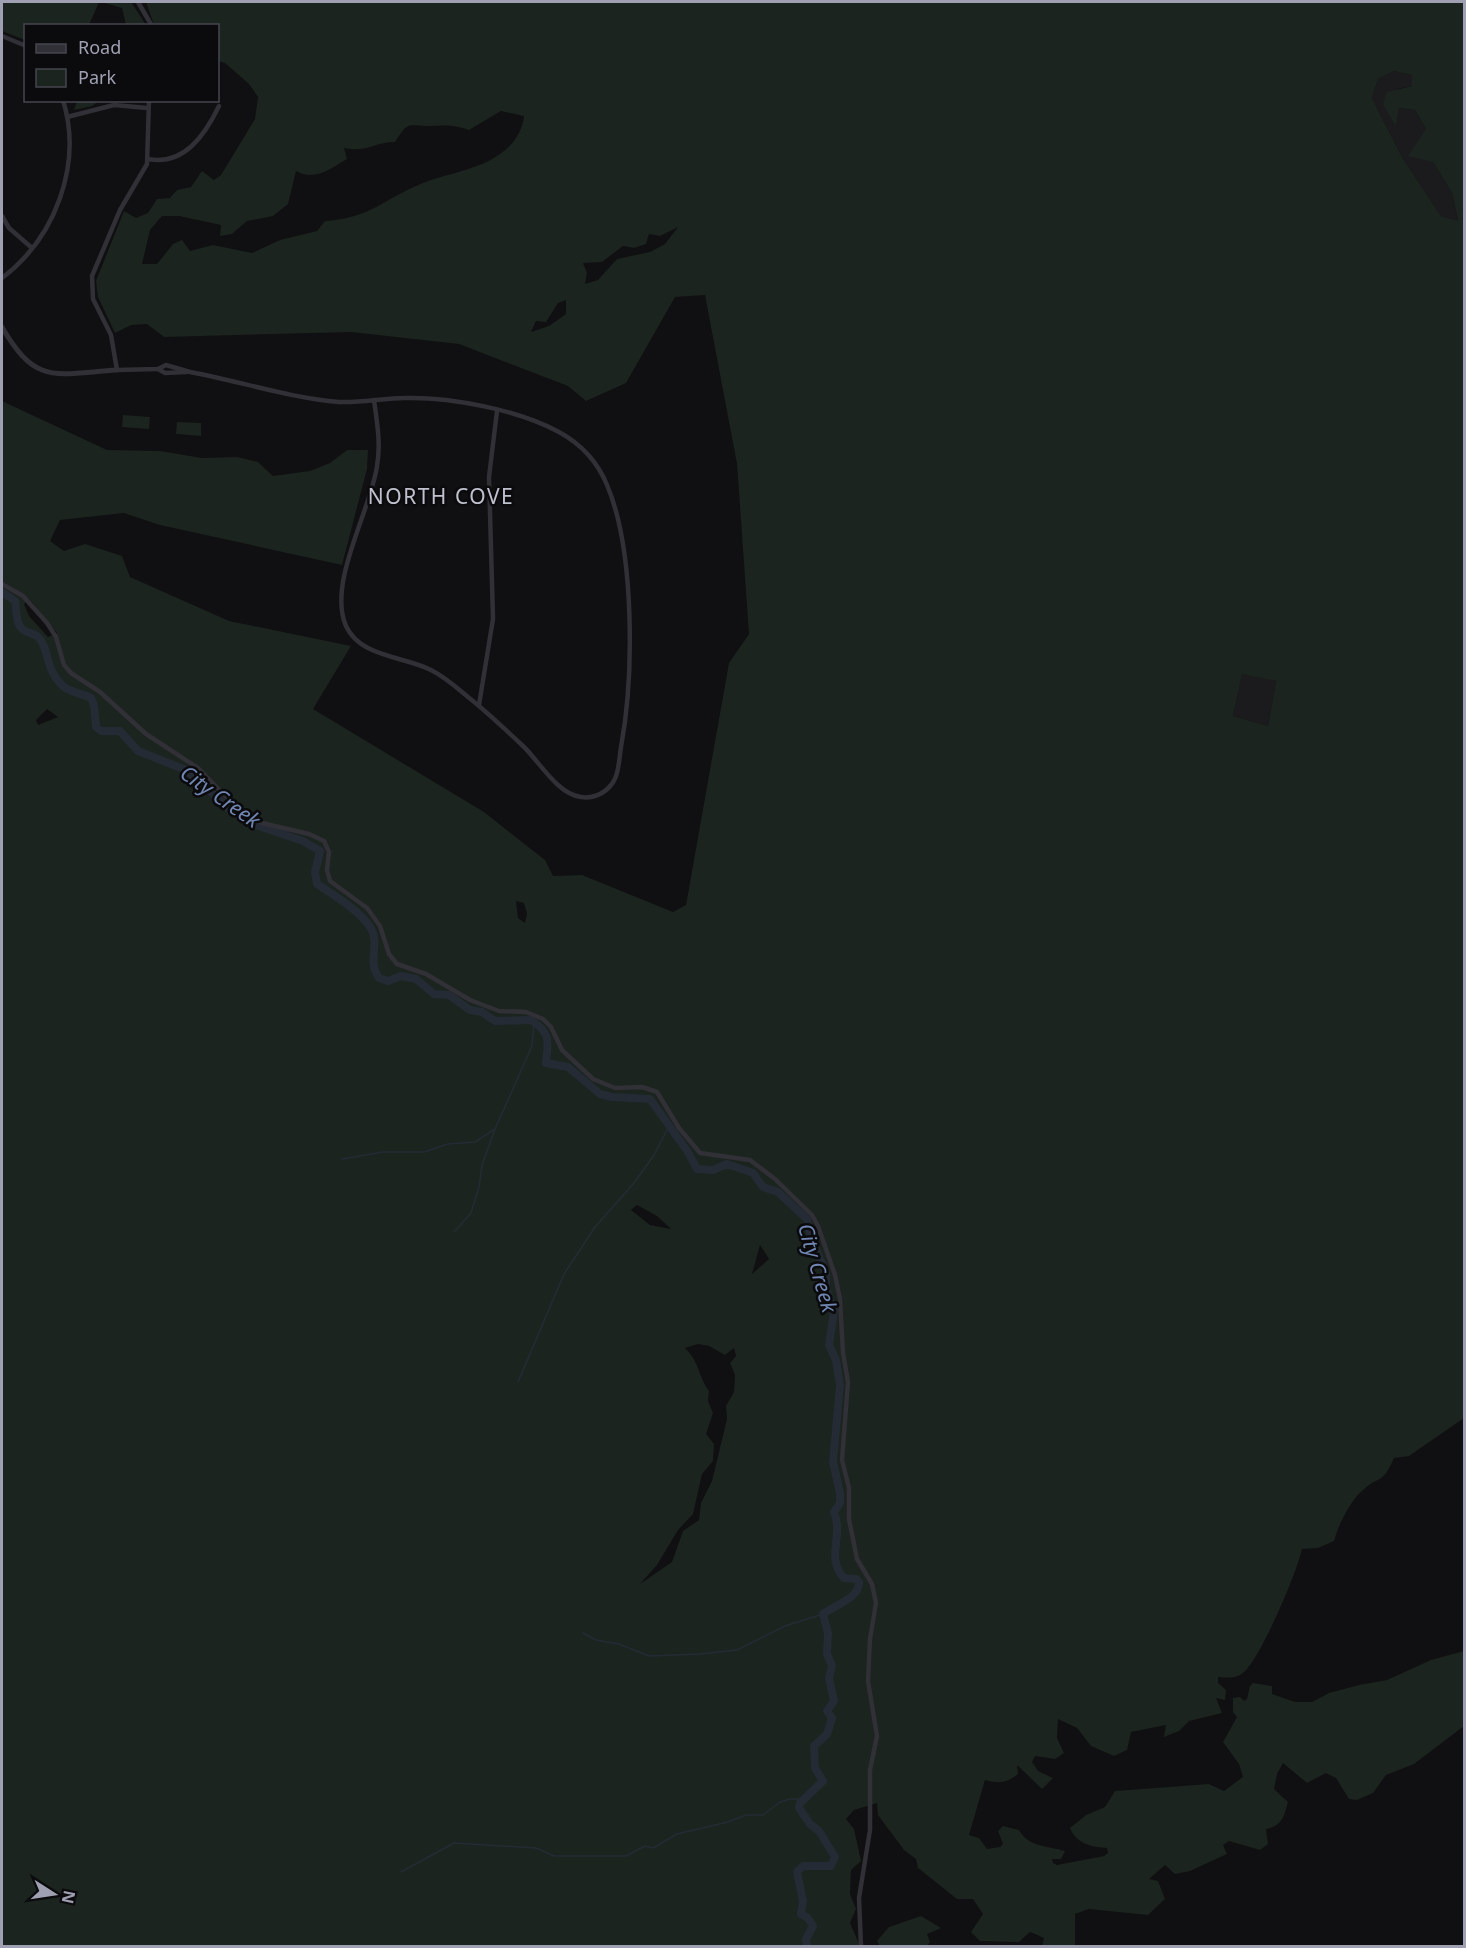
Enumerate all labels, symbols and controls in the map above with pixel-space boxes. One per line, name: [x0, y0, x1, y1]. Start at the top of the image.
legend: [24, 24, 219, 102]
text: Road: [78, 35, 121, 59]
text: Park: [78, 65, 116, 89]
district label: NORTH COVE: [368, 482, 514, 510]
water label: City Creek: [175, 758, 267, 835]
water label: City Creek: [792, 1220, 844, 1317]
north arrow: [24, 1864, 84, 1924]
text: N: [57, 1888, 81, 1906]

